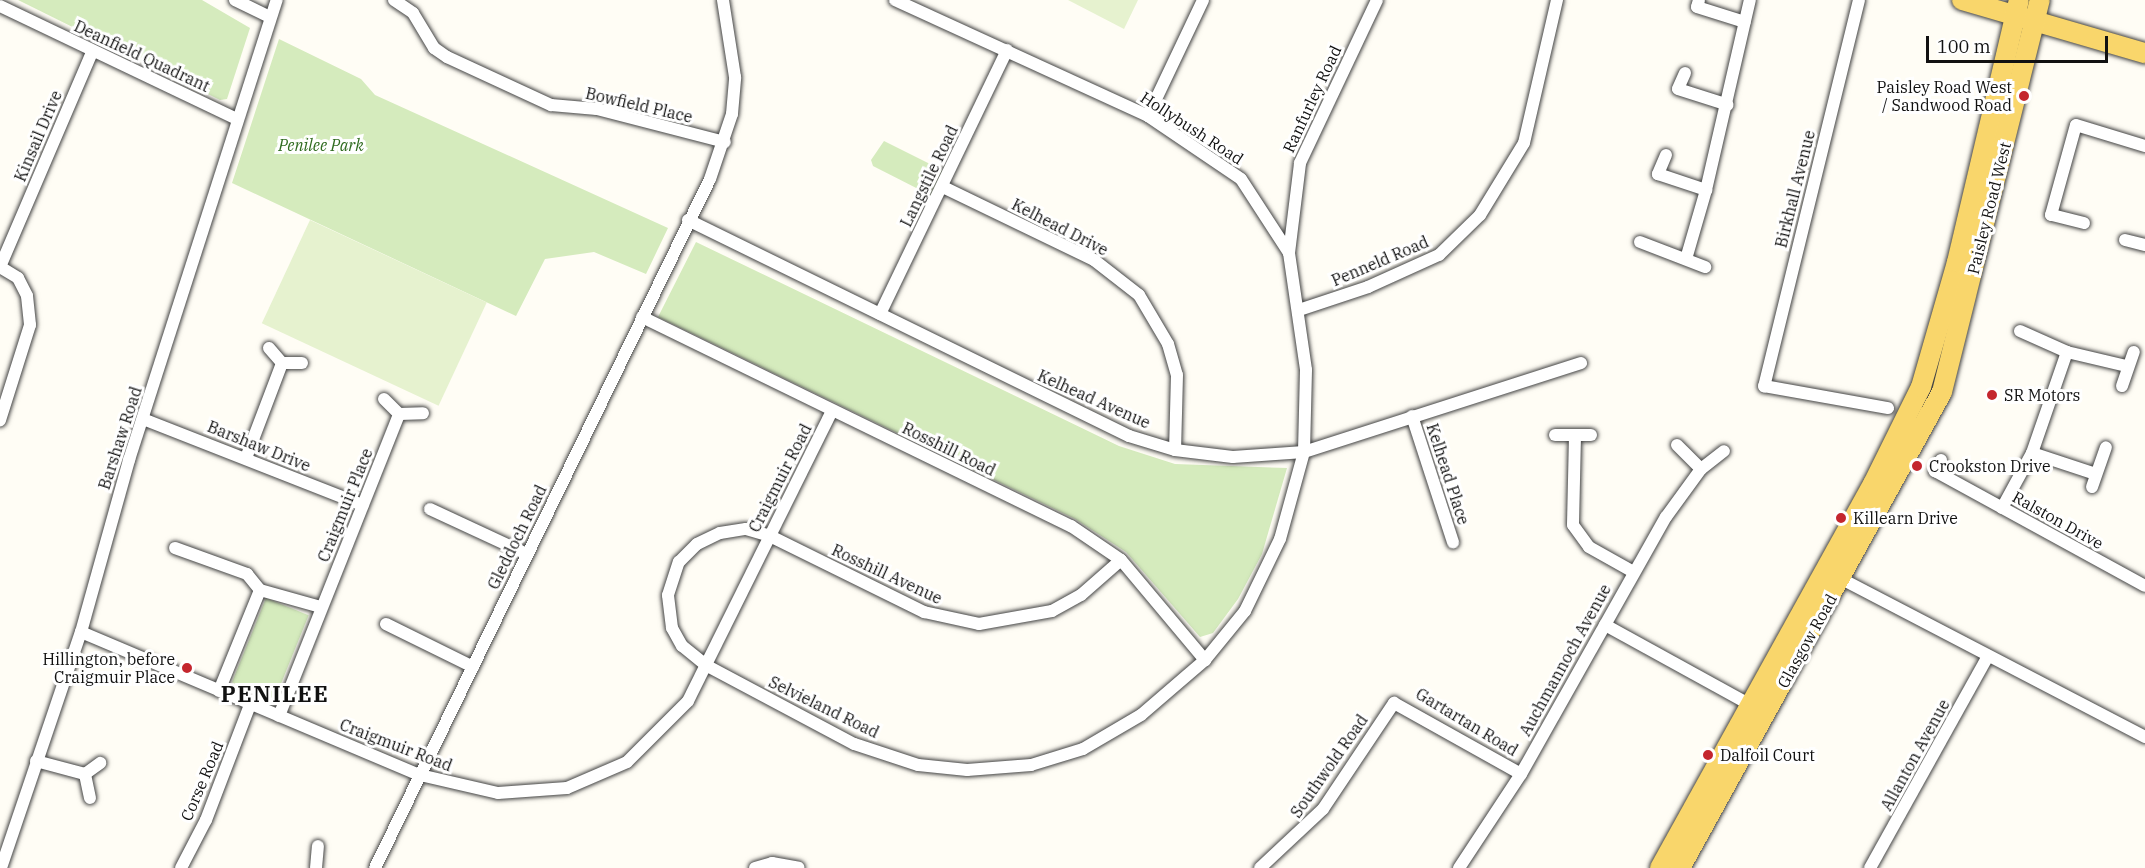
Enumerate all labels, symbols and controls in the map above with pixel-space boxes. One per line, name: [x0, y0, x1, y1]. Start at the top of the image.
street label: Deanfield Quadrant: [71, 16, 213, 96]
scale bar: [1929, 24, 2110, 62]
text: 100 m: [1937, 35, 1991, 58]
street label: Ranfurley Road: [1279, 42, 1345, 156]
place label: Paisley Road West / Sandwood Road: [1877, 77, 2012, 115]
street label: Bowfield Place: [584, 83, 694, 127]
street label: Kinsail Drive: [10, 88, 66, 184]
street label: Hollybush Road: [1137, 88, 1247, 168]
marker: Paisley Road West / Sandwood Road: [2017, 89, 2031, 103]
street label: Langstile Road: [896, 122, 962, 230]
street label: Birkhall Avenue: [1771, 128, 1819, 250]
park label: Penilee Park: [278, 135, 364, 155]
street label: Paisley Road West: [1963, 140, 2015, 276]
street label: Kelhead Drive: [1009, 194, 1111, 260]
street label: Penneld Road: [1329, 232, 1431, 290]
street label: Kelhead Avenue: [1035, 366, 1153, 432]
street label: Barshaw Road: [94, 384, 146, 492]
place label: SR Motors: [2004, 385, 2080, 405]
marker: SR Motors: [1985, 388, 1999, 402]
street label: Barshaw Drive: [205, 417, 313, 475]
street label: Rosshill Road: [899, 418, 999, 480]
street label: Craigmuir Road: [744, 421, 816, 535]
street label: Kelhead Place: [1423, 421, 1473, 527]
street label: Craigmuir Place: [313, 445, 377, 565]
place label: Crookston Drive: [1929, 456, 2050, 476]
marker: Crookston Drive: [1910, 459, 1924, 473]
street label: Gleddoch Road: [483, 482, 551, 592]
street label: Ralston Drive: [2009, 487, 2107, 553]
place label: Killearn Drive: [1853, 508, 1958, 528]
marker: Killearn Drive: [1834, 511, 1848, 525]
street label: Rosshill Avenue: [829, 540, 945, 608]
street label: Auchmannoch Avenue: [1515, 581, 1615, 739]
street label: Glasgow Road: [1773, 591, 1841, 691]
place label: Hillington, before Craigmuir Place: [42, 649, 175, 687]
marker: Hillington, before Craigmuir Place: [180, 661, 194, 675]
street label: Selvieland Road: [766, 672, 882, 742]
district label: PENILEE: [221, 681, 329, 707]
street label: Gartartan Road: [1412, 684, 1522, 760]
street label: Allanton Avenue: [1876, 696, 1954, 814]
street label: Southwold Road: [1286, 711, 1372, 821]
street label: Craigmuir Road: [337, 715, 455, 775]
street label: Corse Road: [177, 738, 227, 824]
place label: Dalfoil Court: [1720, 745, 1815, 765]
marker: Dalfoil Court: [1701, 748, 1715, 762]

